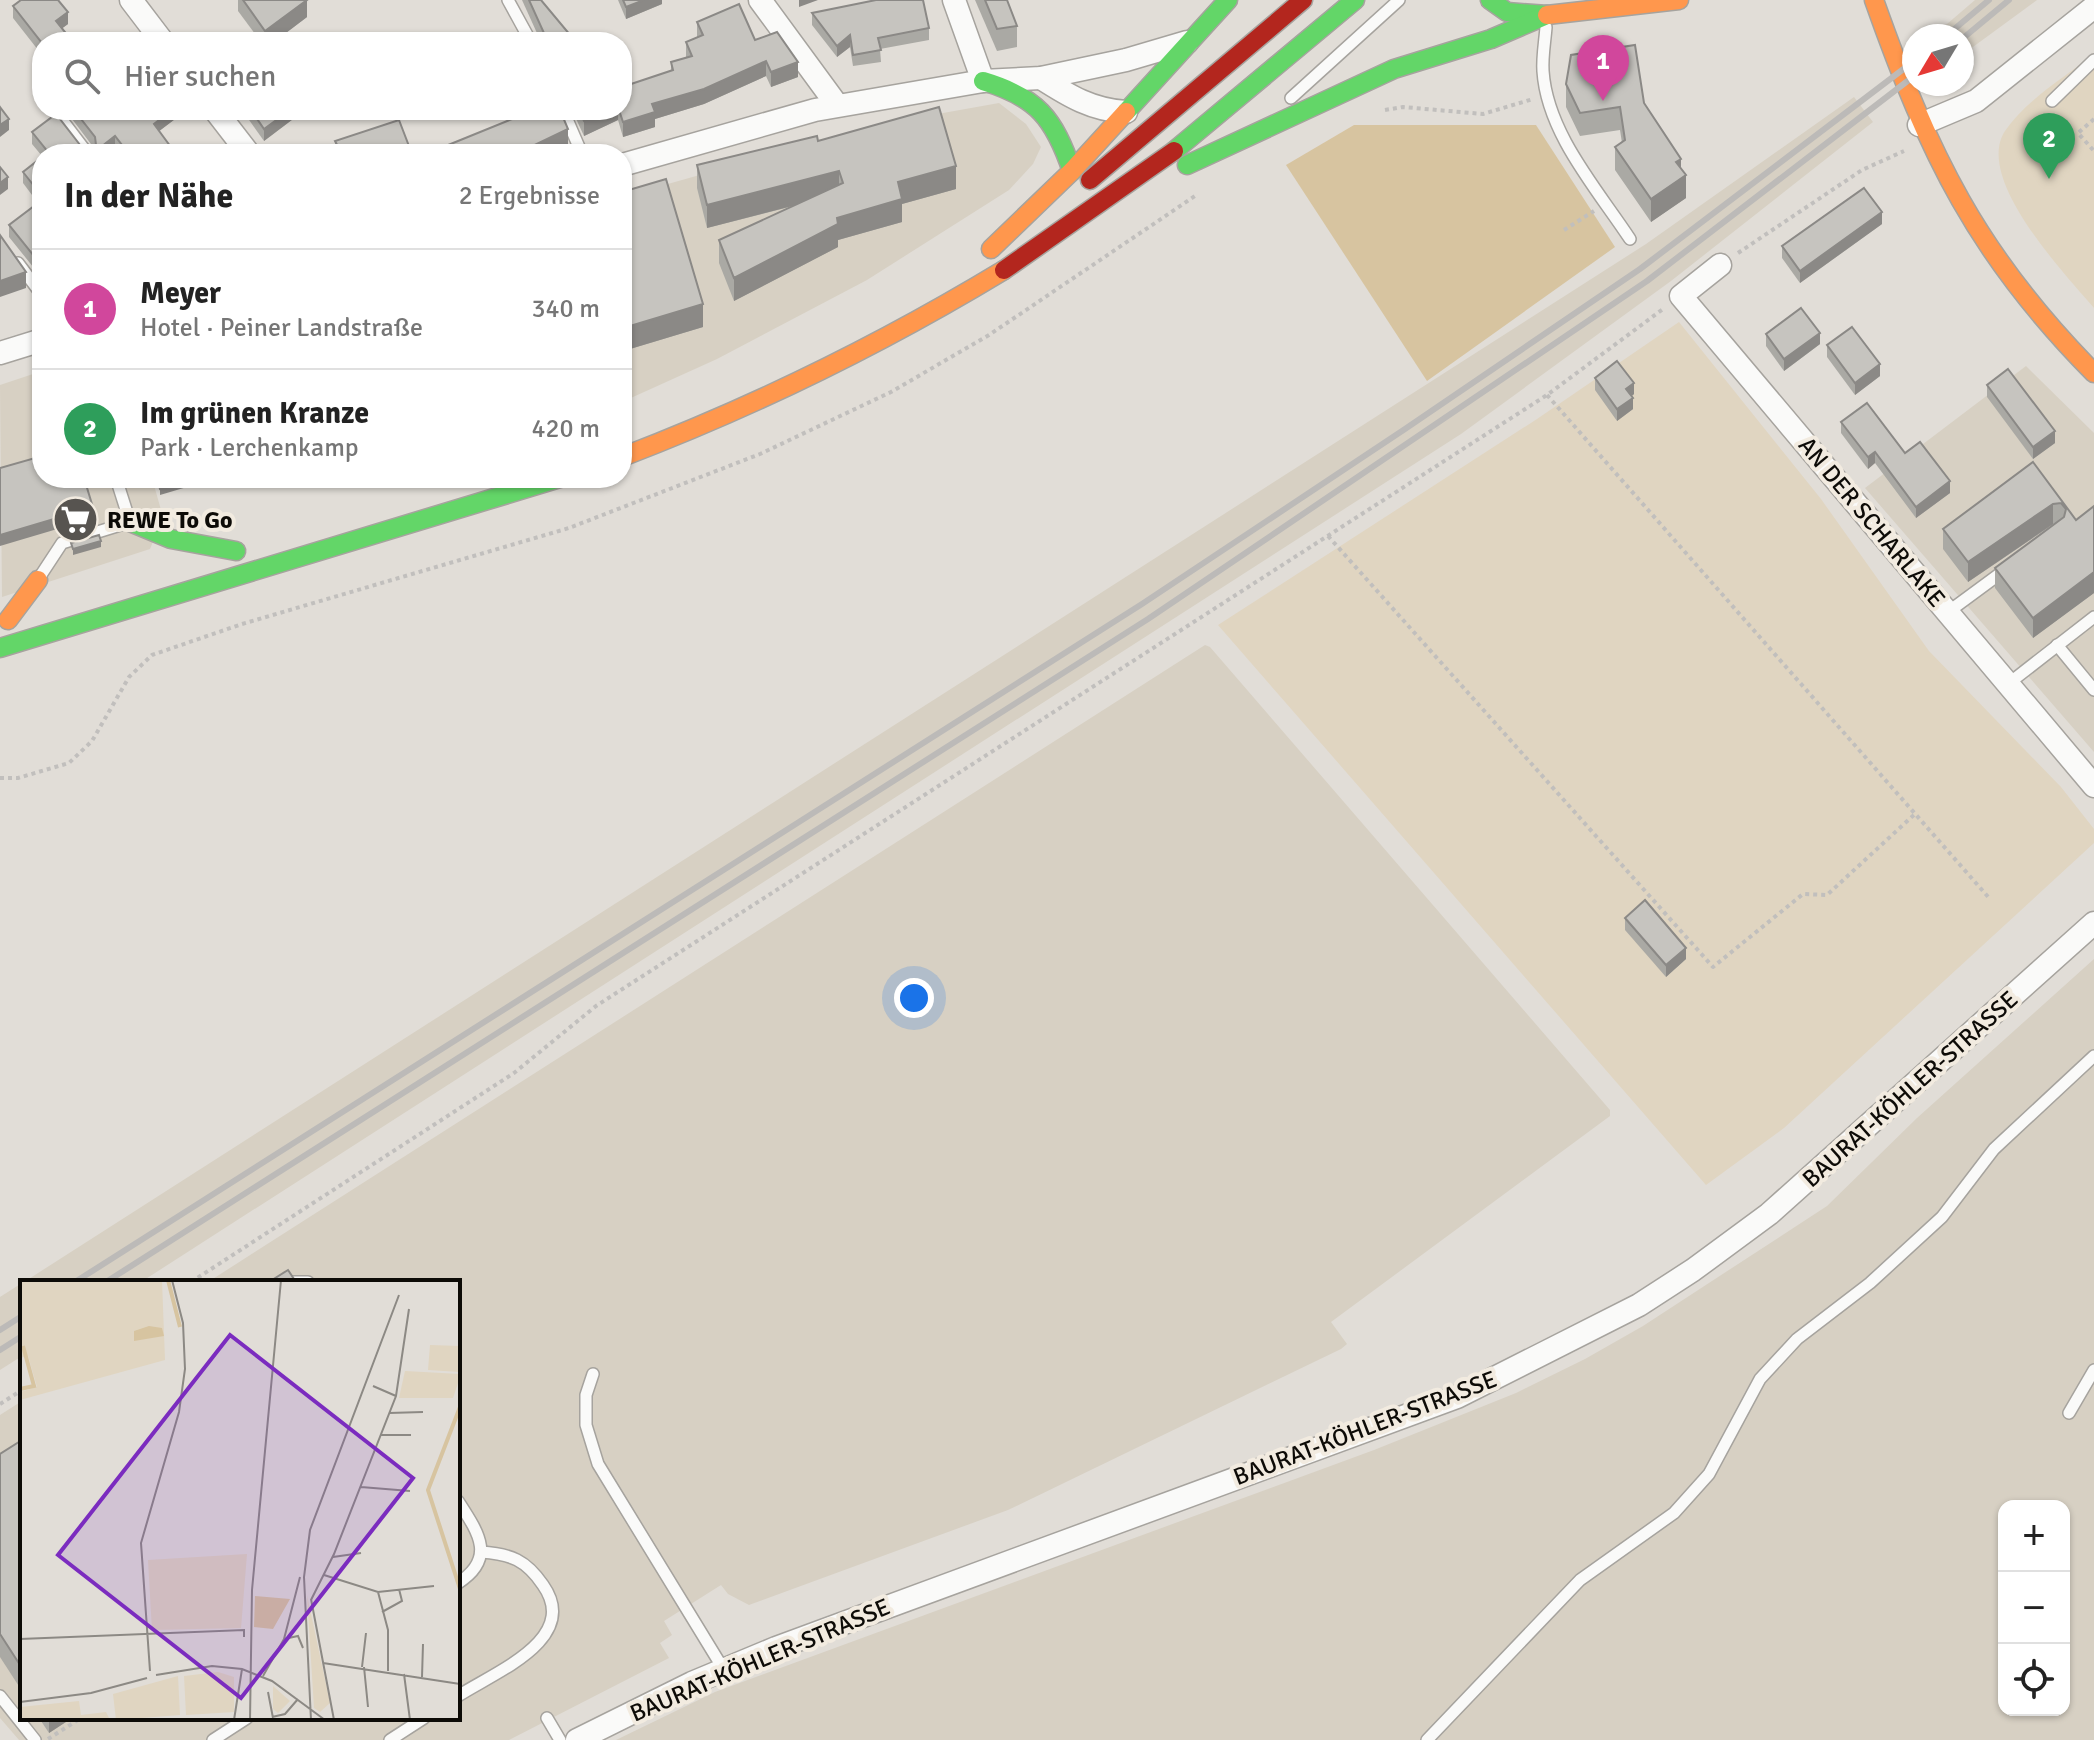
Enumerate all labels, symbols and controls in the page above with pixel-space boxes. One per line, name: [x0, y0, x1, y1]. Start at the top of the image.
north arrow: [1902, 24, 1974, 96]
search box: [32, 32, 632, 120]
pin: 1: [1577, 35, 1629, 101]
icon: search: [60, 54, 104, 98]
text: Hier suchen: [124, 58, 276, 95]
pin: 2: [2023, 113, 2075, 179]
text: In der Nähe: [64, 175, 233, 217]
text: 2 Ergebnisse: [459, 180, 600, 212]
text: Meyer: [140, 275, 221, 312]
text: 1: [83, 293, 97, 325]
text: 340 m: [531, 293, 600, 325]
text: Hotel · Peiner Landstraße: [140, 312, 423, 344]
text: Im grünen Kranze: [140, 395, 369, 432]
text: 2: [83, 413, 97, 445]
text: 420 m: [531, 413, 600, 445]
street label: AN DER SCHARLAKE: [1792, 431, 1952, 613]
text: Park · Lerchenkamp: [140, 432, 359, 464]
supermarket icon: REWE To Go: [52, 496, 100, 544]
place label: REWE To Go: [107, 505, 232, 535]
your location: [894, 978, 934, 1018]
street label: BAURAT-KÖHLER-STRASSE: [1796, 984, 2024, 1194]
inset map: [20, 1280, 460, 1720]
street label: BAURAT-KÖHLER-STRASSE: [1229, 1364, 1501, 1492]
map controls: [1998, 1500, 2070, 1716]
button: +: [1998, 1500, 2070, 1572]
button: −: [1998, 1572, 2070, 1644]
street label: BAURAT-KÖHLER-STRASSE: [625, 1592, 895, 1728]
button: locate: [1998, 1644, 2070, 1716]

